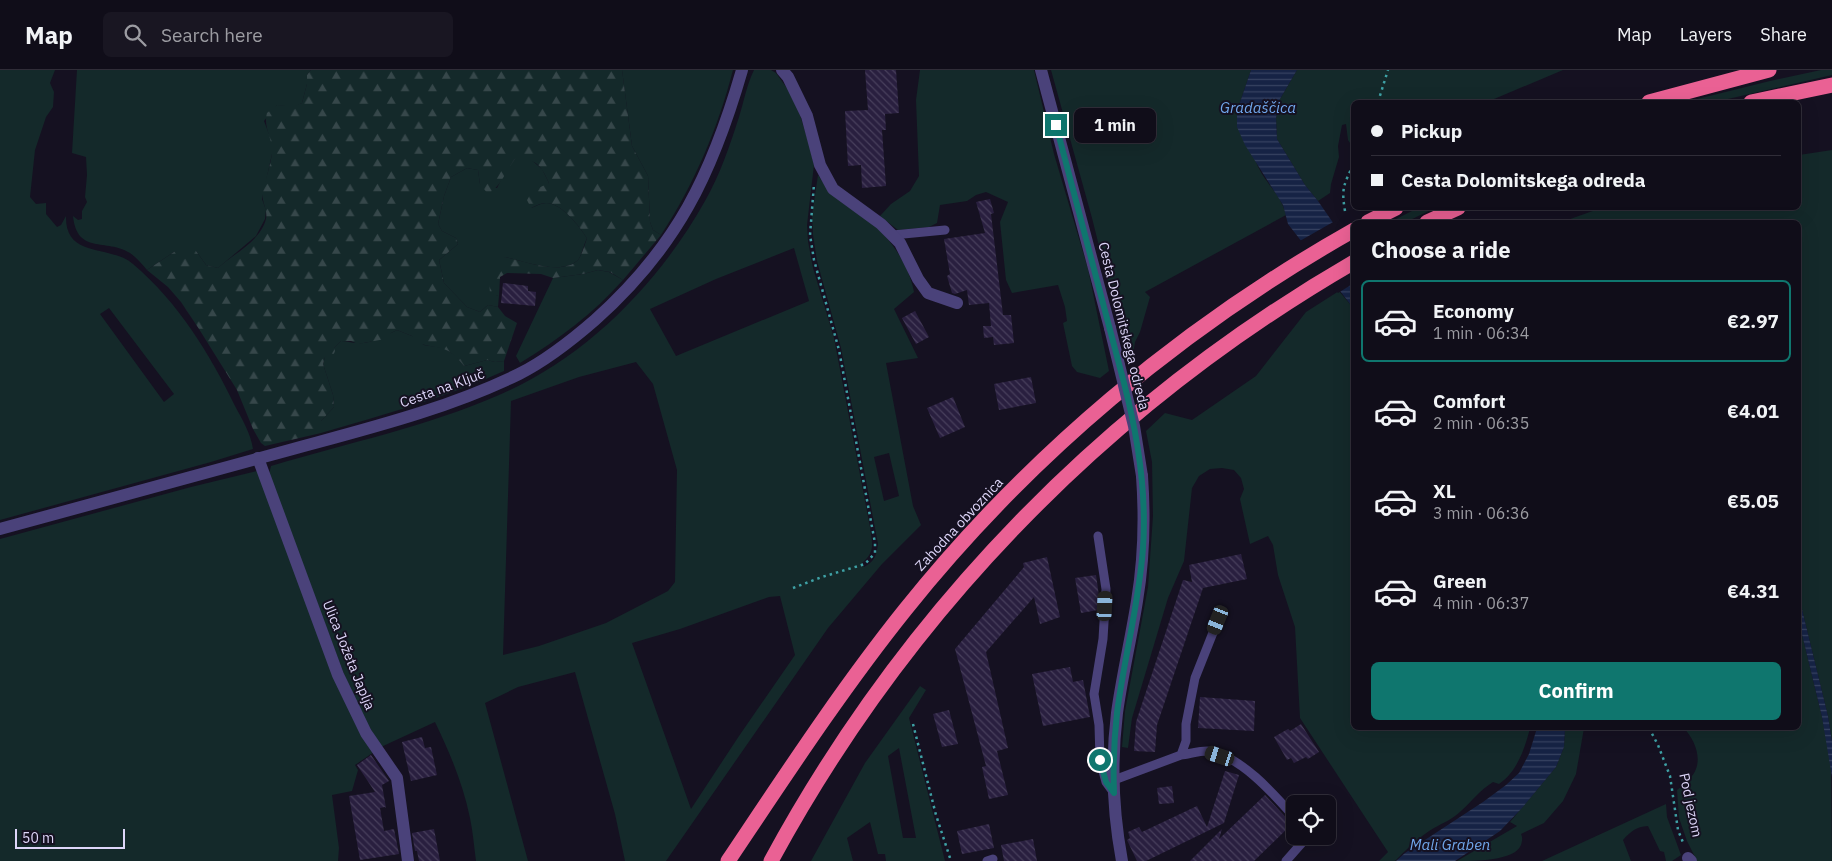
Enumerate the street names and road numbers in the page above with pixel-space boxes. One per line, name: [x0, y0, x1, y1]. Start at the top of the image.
street label: Cesta Dolomitskega odreda: [1094, 240, 1154, 412]
street label: Cesta na Ključ: [397, 364, 487, 412]
street label: Zahodna obvoznica: [911, 473, 1007, 574]
street label: Ulica Jožeta Japlja: [319, 597, 379, 713]
street label: Pod jezom: [1675, 771, 1707, 839]

